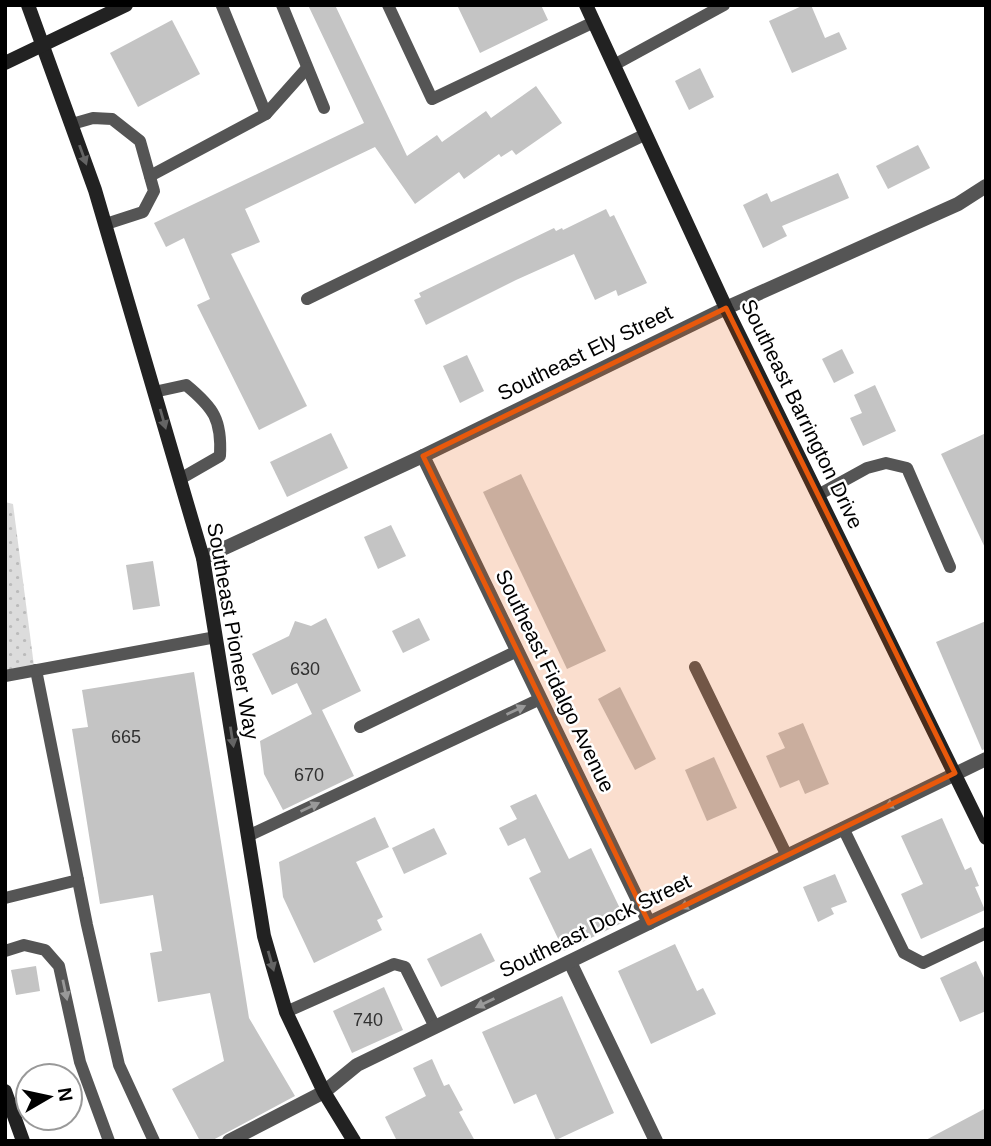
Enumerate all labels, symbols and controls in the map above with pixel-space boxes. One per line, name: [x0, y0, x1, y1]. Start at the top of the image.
one-way arrow: [78, 144, 89, 165]
street label: Southeast Barrington Drive: [737, 295, 868, 532]
street label: Southeast Ely Street: [494, 300, 676, 405]
one-way arrow: [158, 409, 168, 430]
street label: Southeast Pioneer Way: [203, 521, 264, 742]
street label: Southeast Fidalgo Avenue: [491, 566, 619, 796]
house number: 630: [290, 659, 320, 679]
one-way arrow: [505, 704, 526, 715]
one-way arrow: [227, 726, 238, 748]
house number: 665: [111, 727, 141, 747]
house number: 670: [294, 765, 324, 785]
one-way arrow: [884, 798, 904, 809]
one-way arrow: [300, 801, 320, 813]
street label: Southeast Dock Street: [495, 869, 694, 982]
one-way arrow: [679, 898, 699, 909]
one-way arrow: [267, 951, 277, 972]
one-way arrow: [59, 979, 70, 1001]
one-way arrow: [475, 997, 495, 1009]
house number: 740: [353, 1010, 383, 1030]
north arrow: [14, 1062, 84, 1132]
text: N: [54, 1086, 77, 1103]

